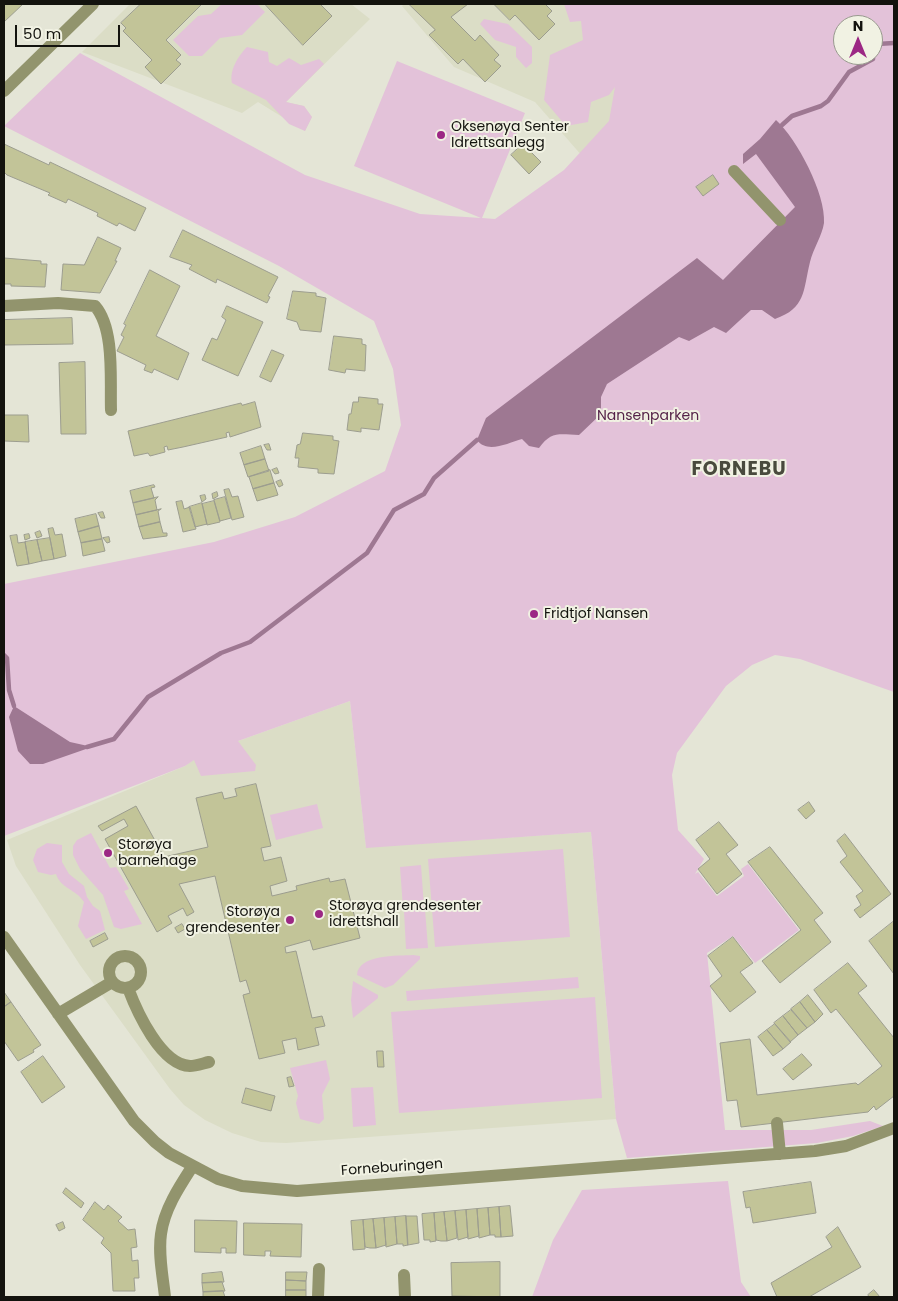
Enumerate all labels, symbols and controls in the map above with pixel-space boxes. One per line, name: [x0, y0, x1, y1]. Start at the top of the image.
scale bar: [18, 15, 122, 47]
north arrow: [833, 15, 883, 65]
text: N: [853, 16, 863, 36]
text: 50 m: [23, 23, 61, 44]
place label: Oksenøya Senter Idrettsanlegg: [451, 119, 569, 152]
marker: Oksenøya Senter Idrettsanlegg: [435, 129, 447, 141]
park label: Nansenparken: [597, 408, 699, 424]
district label: FORNEBU: [691, 459, 787, 481]
place label: Fridtjof Nansen: [544, 606, 648, 622]
marker: Fridtjof Nansen: [528, 608, 540, 620]
place label: Storøya barnehage: [118, 837, 196, 870]
marker: Storøya barnehage: [102, 847, 114, 859]
place label: Storøya grendesenter idrettshall: [329, 898, 481, 930]
place label: Storøya grendesenter: [186, 904, 280, 936]
marker: Storøya grendesenter idrettshall: [313, 908, 325, 920]
marker: Storøya grendesenter: [284, 914, 296, 926]
street label: Forneburingen: [341, 1156, 443, 1180]

